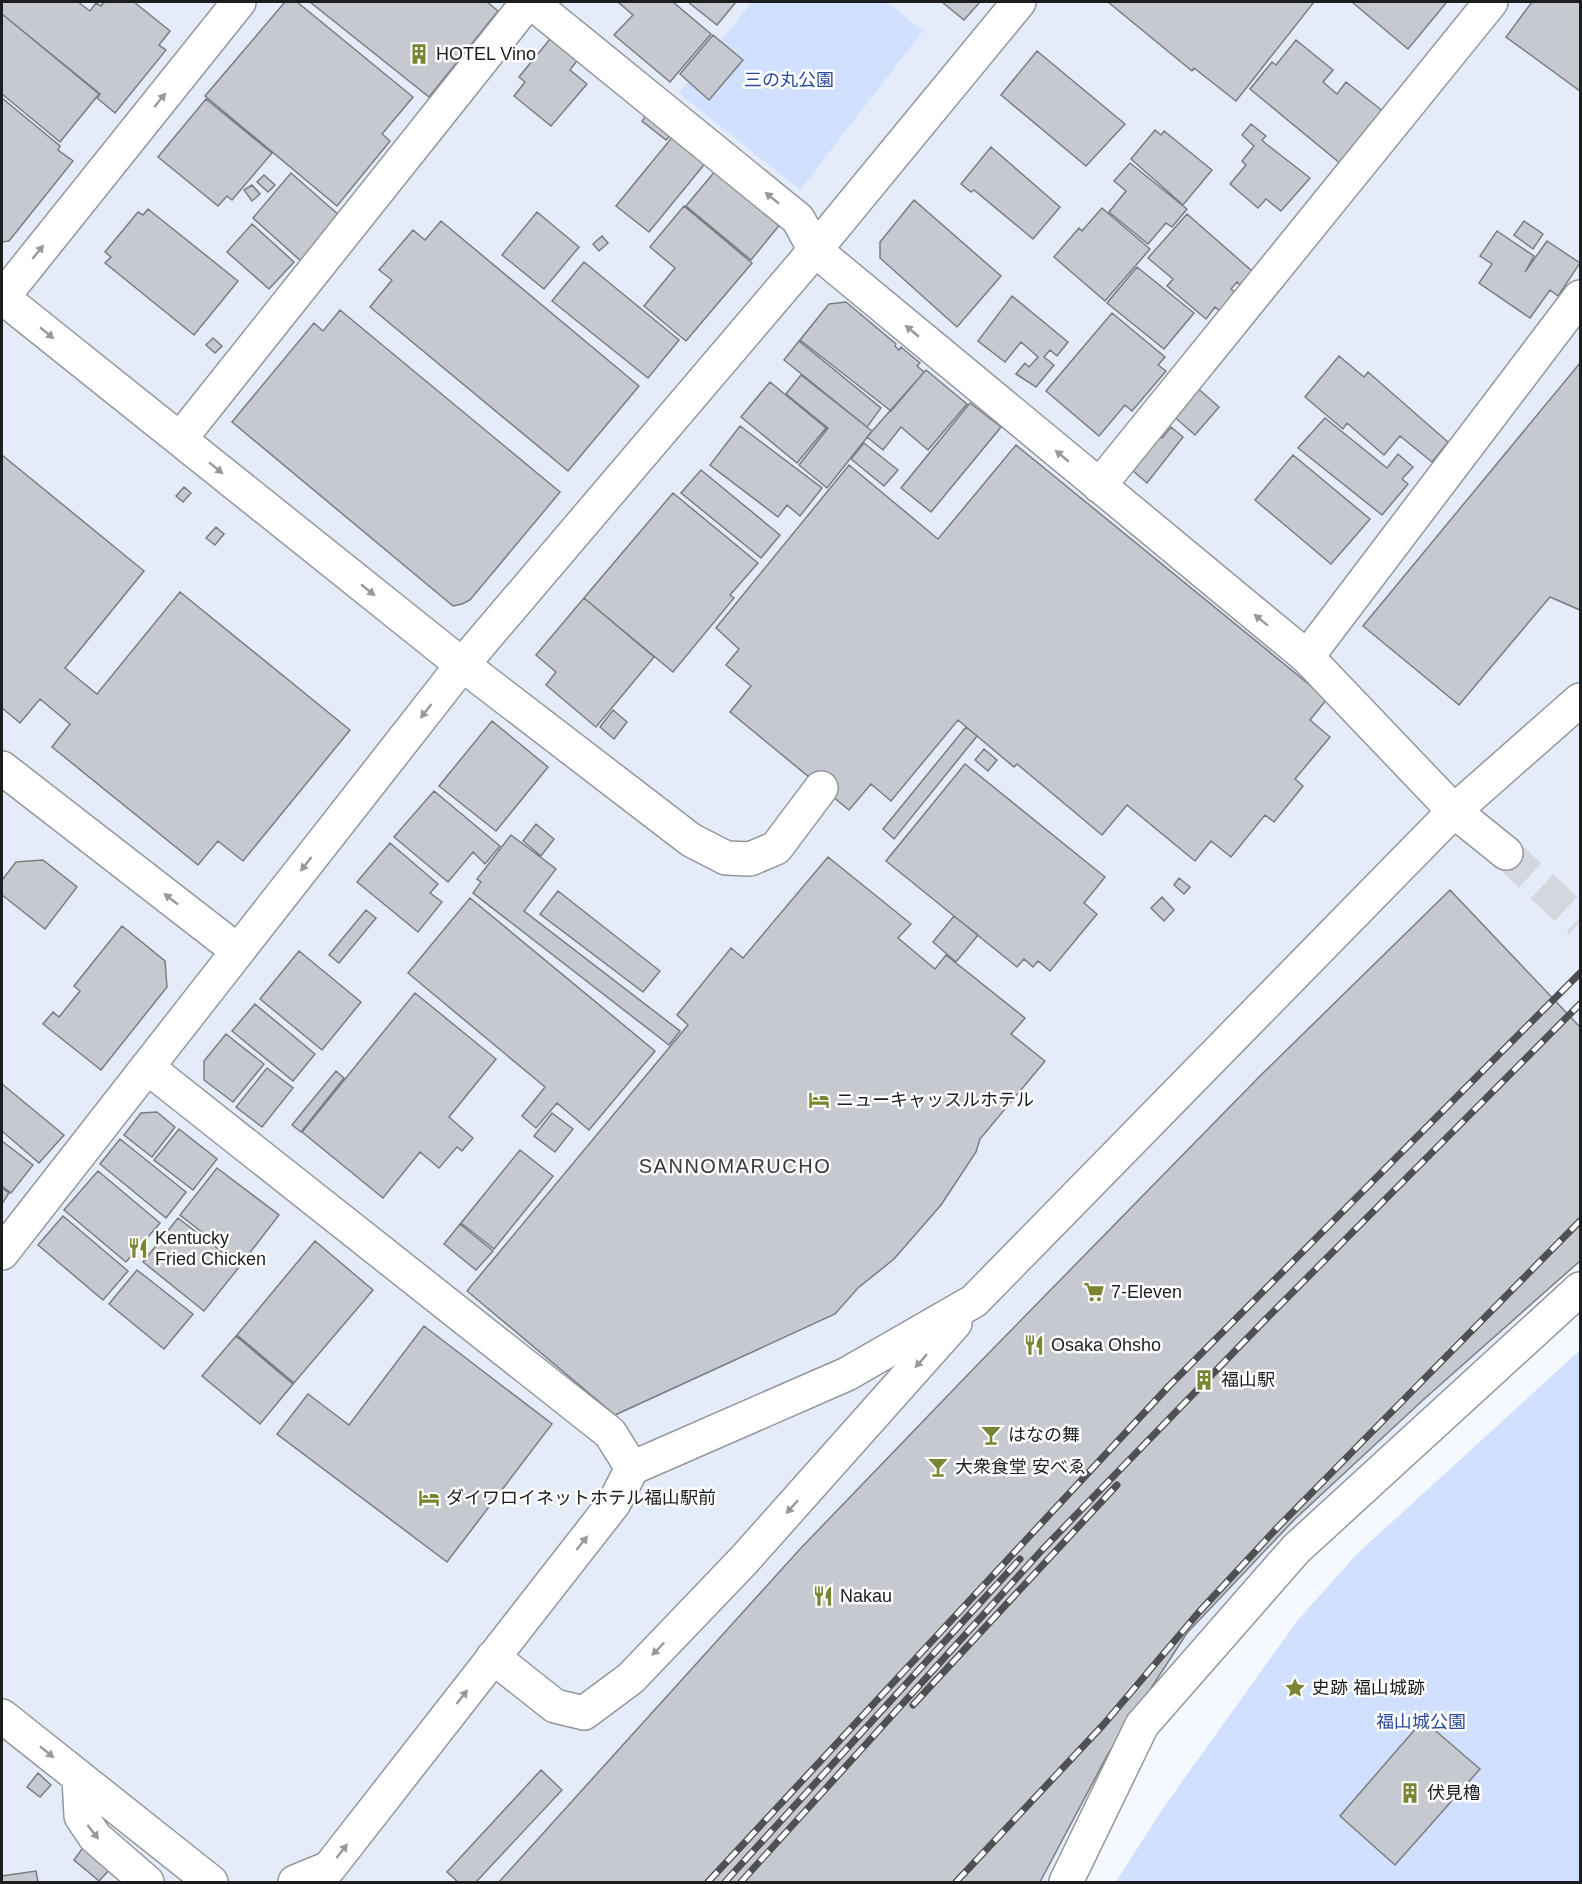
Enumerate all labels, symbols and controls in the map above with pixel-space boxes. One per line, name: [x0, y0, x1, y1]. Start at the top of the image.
building icon: HOTEL Vino: [407, 42, 431, 66]
place label: HOTEL Vino: [436, 44, 536, 64]
park label: 三の丸公園: [744, 70, 834, 90]
one-way arrow: [154, 92, 167, 108]
one-way arrow: [764, 192, 780, 205]
one-way arrow: [32, 244, 45, 260]
one-way arrow: [905, 325, 920, 338]
one-way arrow: [39, 327, 55, 340]
one-way arrow: [1054, 449, 1070, 462]
one-way arrow: [208, 462, 224, 475]
one-way arrow: [361, 584, 376, 596]
one-way arrow: [1254, 614, 1269, 627]
one-way arrow: [420, 703, 433, 719]
one-way arrow: [300, 857, 312, 872]
one-way arrow: [163, 893, 178, 905]
hotel icon: ニューキャッスルホテル: [807, 1088, 831, 1112]
place label: ニューキャッスルホテル: [836, 1090, 1034, 1110]
district label: SANNOMARUCHO: [639, 1155, 831, 1177]
place label: Kentucky Fried Chicken: [155, 1228, 266, 1269]
restaurant icon: Kentucky Fried Chicken: [126, 1236, 150, 1260]
supermarket icon: 7-Eleven: [1082, 1280, 1106, 1304]
place label: 7-Eleven: [1111, 1282, 1182, 1302]
restaurant icon: Osaka Ohsho: [1022, 1333, 1046, 1357]
place label: Osaka Ohsho: [1051, 1335, 1161, 1355]
one-way arrow: [915, 1353, 928, 1368]
building icon: 福山駅: [1192, 1368, 1216, 1392]
place label: 福山駅: [1221, 1370, 1275, 1390]
bar icon: はなの舞: [979, 1423, 1003, 1447]
place label: はなの舞: [1008, 1425, 1080, 1445]
bar icon: 大衆食堂 安べゑ: [926, 1455, 950, 1479]
place label: 大衆食堂 安べゑ: [955, 1457, 1086, 1477]
hotel icon: ダイワロイネットホテル福山駅前: [417, 1486, 441, 1510]
place label: ダイワロイネットホテル福山駅前: [446, 1488, 716, 1508]
one-way arrow: [786, 1499, 799, 1514]
one-way arrow: [575, 1536, 587, 1551]
restaurant icon: Nakau: [811, 1584, 835, 1608]
place label: Nakau: [840, 1586, 892, 1606]
one-way arrow: [652, 1642, 666, 1656]
place icon: 史跡 福山城跡: [1283, 1676, 1307, 1700]
place label: 史跡 福山城跡: [1312, 1678, 1425, 1698]
one-way arrow: [456, 1689, 468, 1705]
park label: 福山城公園: [1376, 1712, 1466, 1732]
one-way arrow: [39, 1746, 55, 1759]
building icon: 伏見櫓: [1398, 1781, 1422, 1805]
place label: 伏見櫓: [1427, 1783, 1481, 1803]
one-way arrow: [86, 1825, 98, 1840]
one-way arrow: [336, 1843, 349, 1859]

